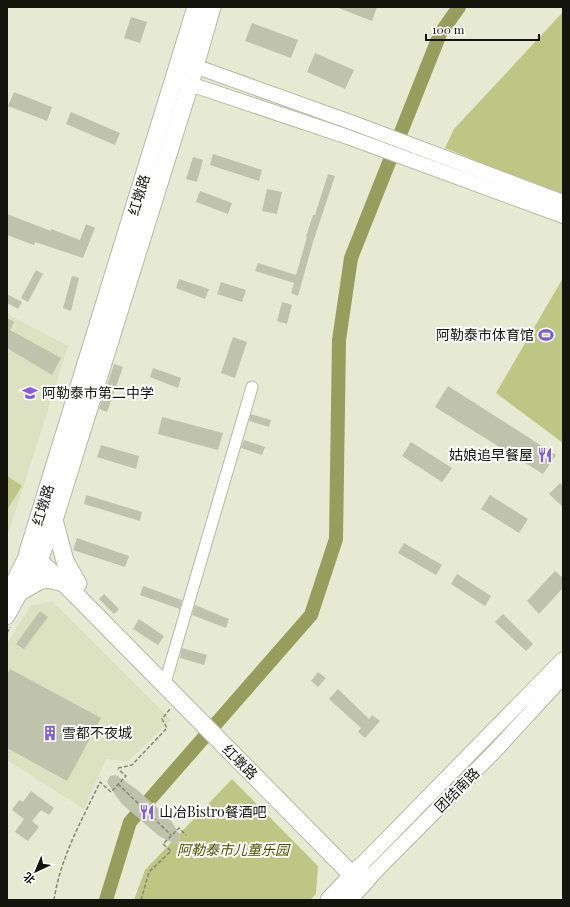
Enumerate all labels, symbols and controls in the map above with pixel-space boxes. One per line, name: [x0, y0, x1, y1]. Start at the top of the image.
scale bar: [426, 16, 539, 42]
text: 100 m: [432, 21, 465, 37]
street label: 红墩路: [123, 172, 154, 218]
place label: 阿勒泰市体育馆: [436, 325, 534, 344]
sports icon: 阿勒泰市体育馆: [537, 326, 555, 344]
place label: 阿勒泰市第二中学: [42, 383, 154, 402]
school or university icon: 阿勒泰市第二中学: [21, 384, 39, 402]
place label: 姑娘追早餐屋: [449, 445, 533, 464]
restaurant icon: 姑娘追早餐屋: [536, 446, 554, 464]
street label: 红墩路: [27, 482, 58, 528]
place label: 雪都不夜城: [62, 723, 132, 742]
building icon: 雪都不夜城: [41, 724, 59, 742]
street label: 红墩路: [219, 740, 262, 783]
street label: 团结南路: [430, 763, 483, 816]
place label: 山冶Bistro餐酒吧: [159, 802, 267, 821]
restaurant icon: 山冶Bistro餐酒吧: [138, 803, 156, 821]
park label: 阿勒泰市儿童乐园: [177, 840, 291, 859]
north arrow: [16, 851, 56, 891]
text: 北: [20, 869, 38, 888]

